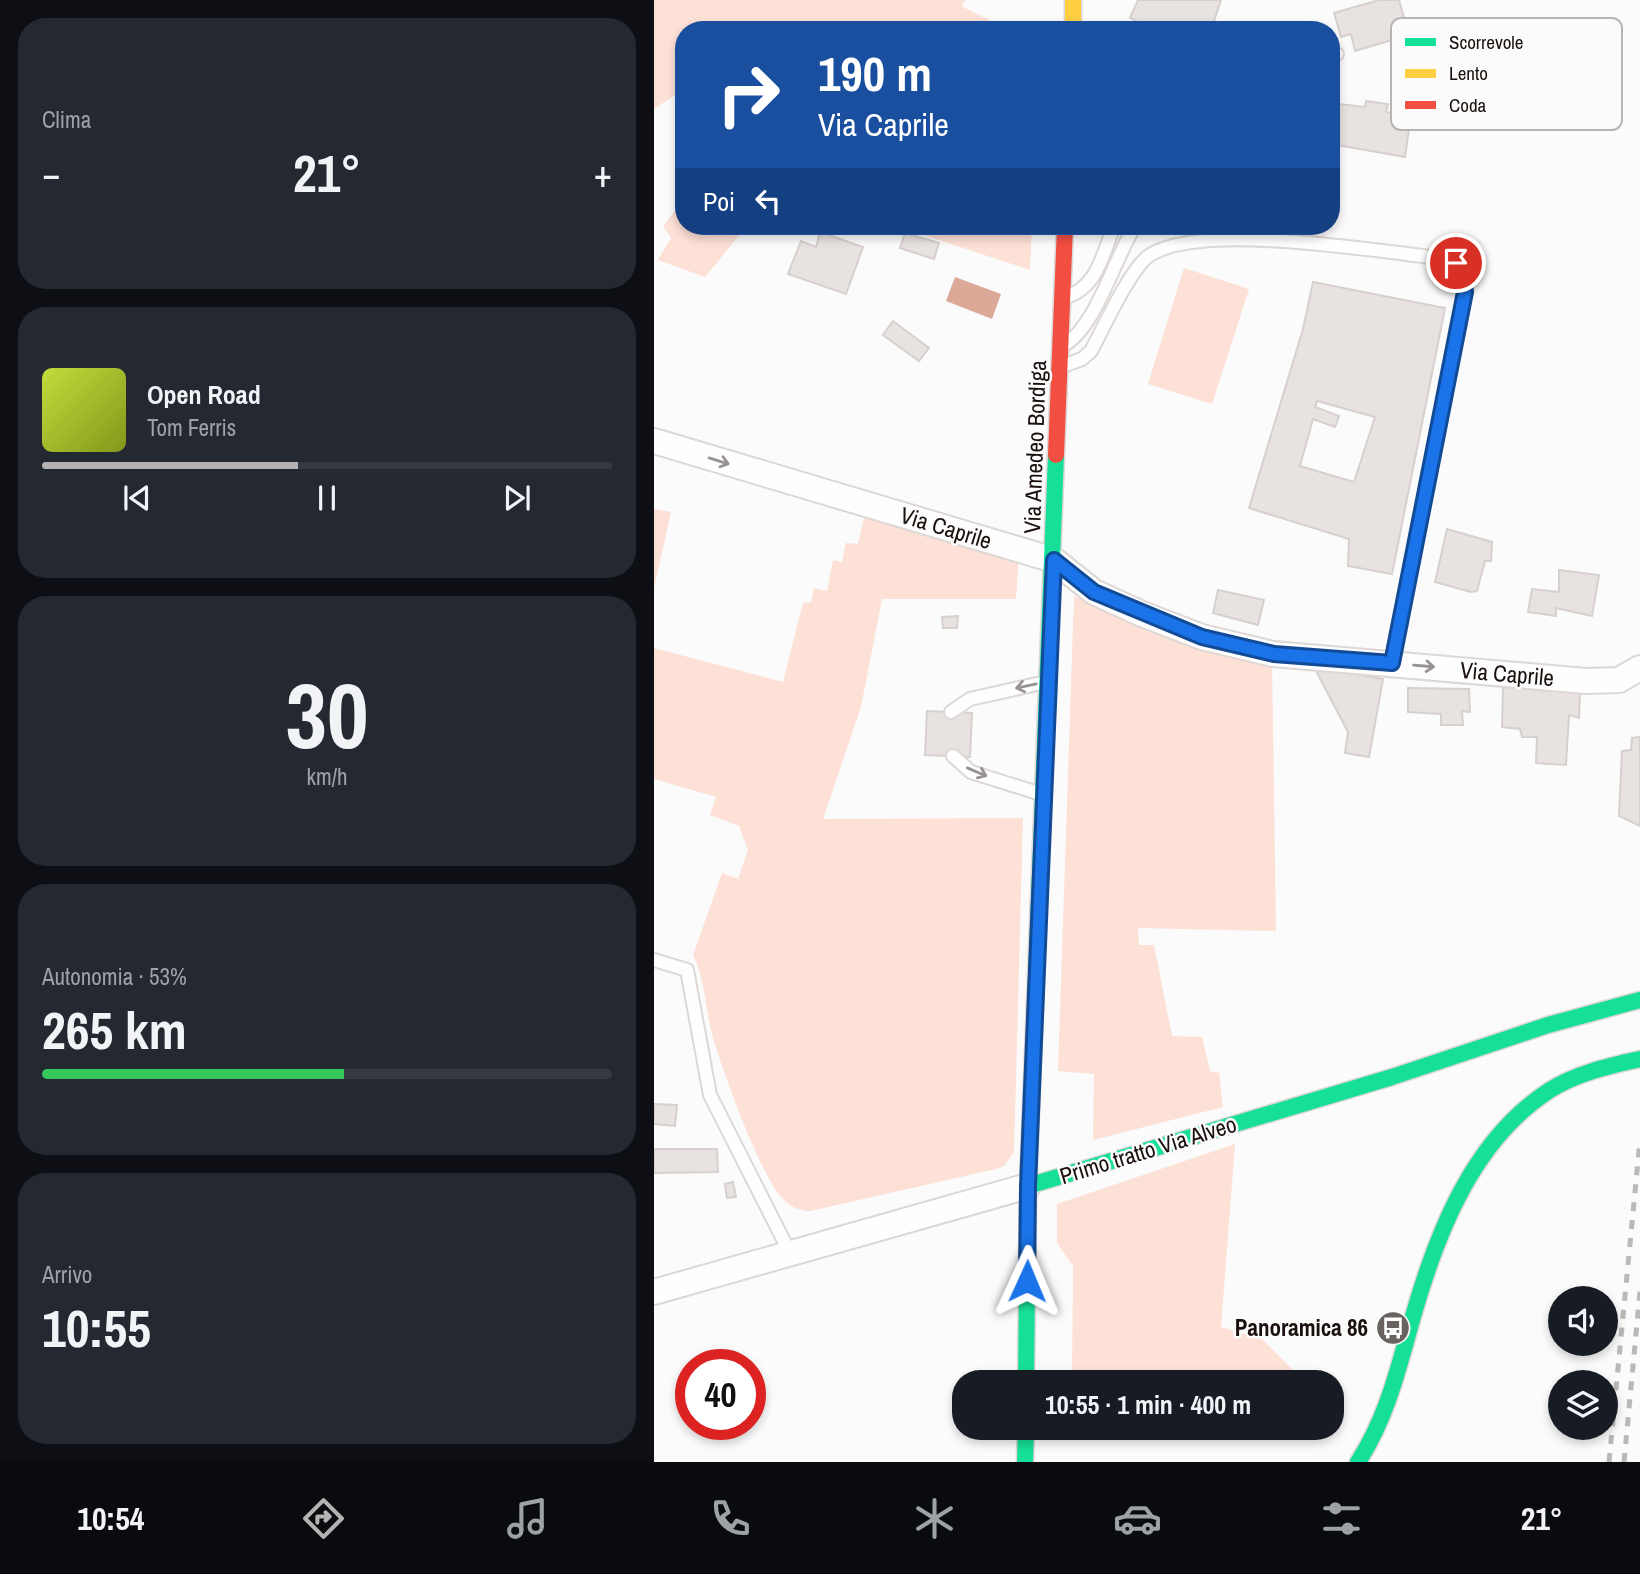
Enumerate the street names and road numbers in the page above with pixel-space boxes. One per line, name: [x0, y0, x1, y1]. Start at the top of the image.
street label: Via Amedeo Bordiga: [1016, 359, 1053, 534]
street label: Via Caprile: [897, 499, 996, 556]
street label: Via Caprile: [1459, 654, 1555, 693]
street label: Primo tratto Via Alveo: [1056, 1108, 1240, 1191]

